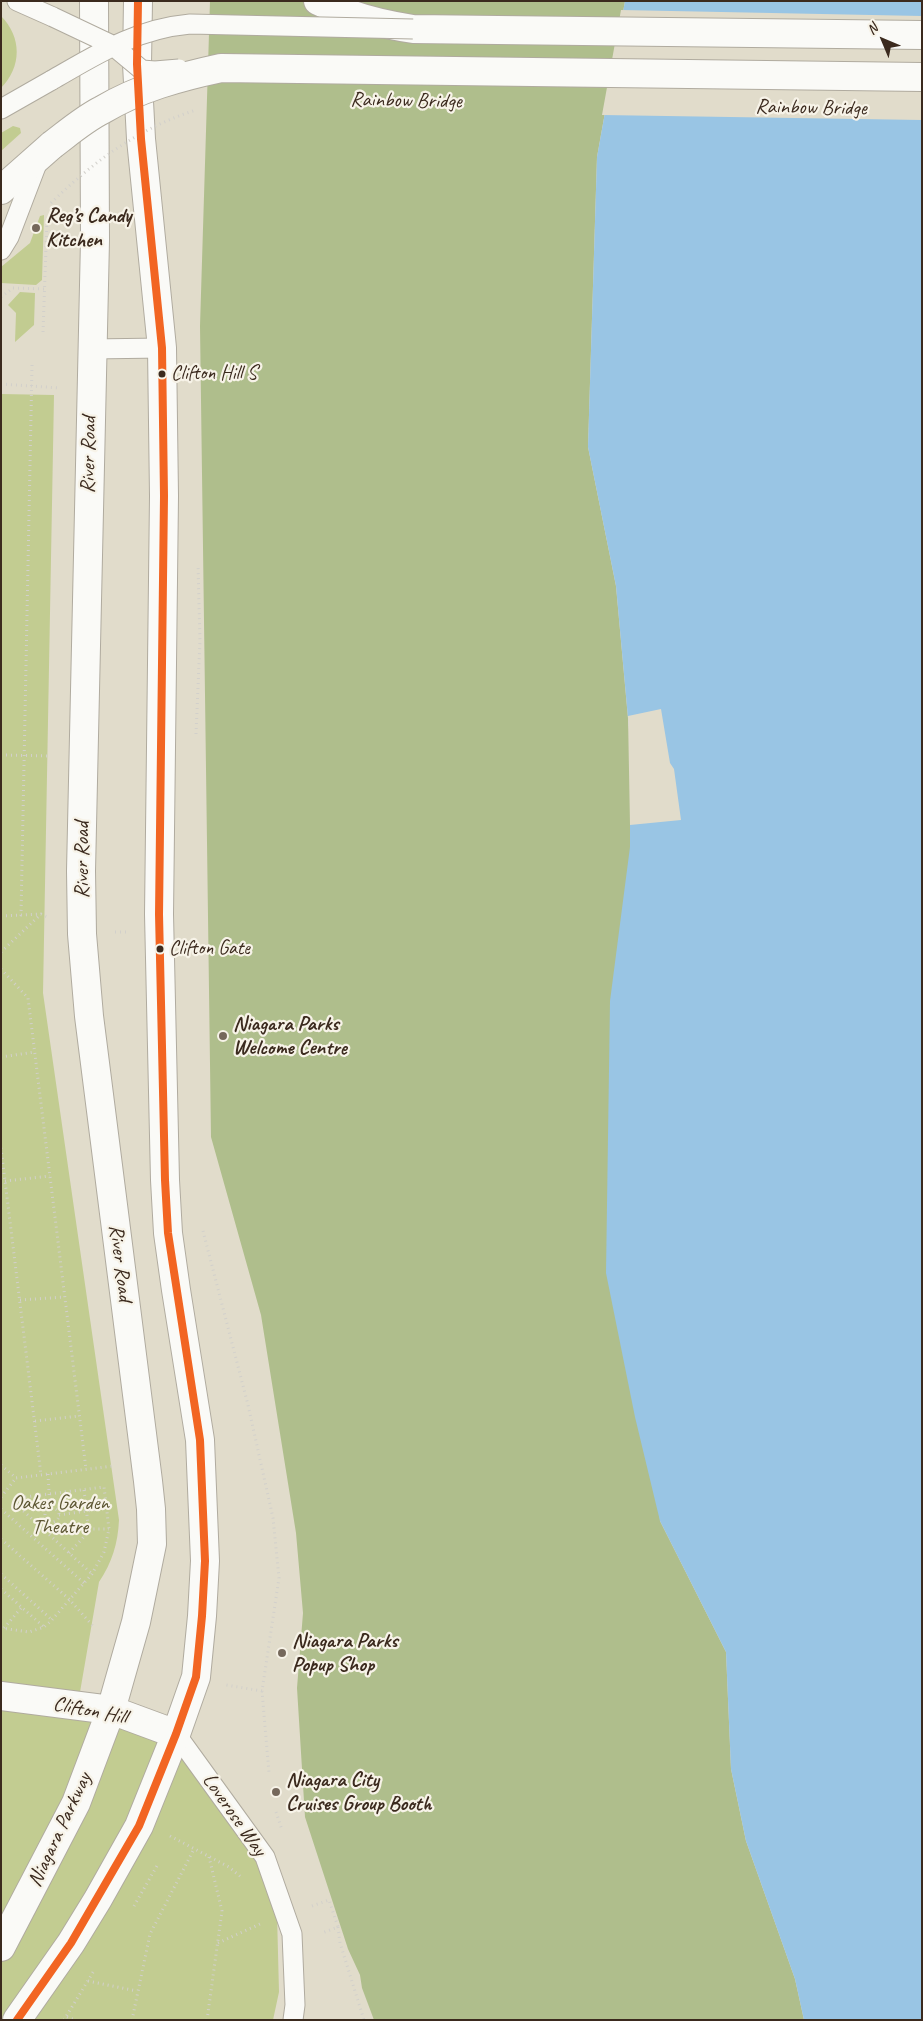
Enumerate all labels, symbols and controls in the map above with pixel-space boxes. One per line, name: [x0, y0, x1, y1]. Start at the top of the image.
north arrow: [858, 15, 908, 65]
text: N: [863, 20, 881, 38]
street label: Rainbow Bridge: [350, 87, 462, 115]
street label: Rainbow Bridge: [755, 94, 867, 122]
place label: Reg’s Candy Kitchen: [46, 203, 131, 253]
marker: Reg’s Candy Kitchen: [30, 222, 42, 234]
place label: Clifton Hill S: [171, 362, 257, 386]
marker: Clifton Hill S: [157, 369, 167, 379]
street label: River Road: [76, 416, 102, 494]
street label: River Road: [69, 822, 95, 898]
place label: Clifton Gate: [169, 937, 250, 961]
marker: Clifton Gate: [155, 944, 165, 954]
place label: Niagara Parks Welcome Centre: [233, 1011, 347, 1061]
marker: Niagara Parks Welcome Centre: [217, 1030, 229, 1042]
street label: River Road: [103, 1223, 137, 1303]
park label: Oakes Garden Theatre: [11, 1490, 109, 1540]
place label: Niagara Parks Popup Shop: [292, 1628, 398, 1678]
marker: Niagara Parks Popup Shop: [276, 1647, 288, 1659]
street label: Clifton Hill: [51, 1692, 129, 1730]
place label: Niagara City Cruises Group Booth: [286, 1767, 431, 1817]
street label: Niagara Parkway: [23, 1769, 97, 1891]
street label: Loverose Way: [196, 1769, 272, 1861]
marker: Niagara City Cruises Group Booth: [270, 1786, 282, 1798]

